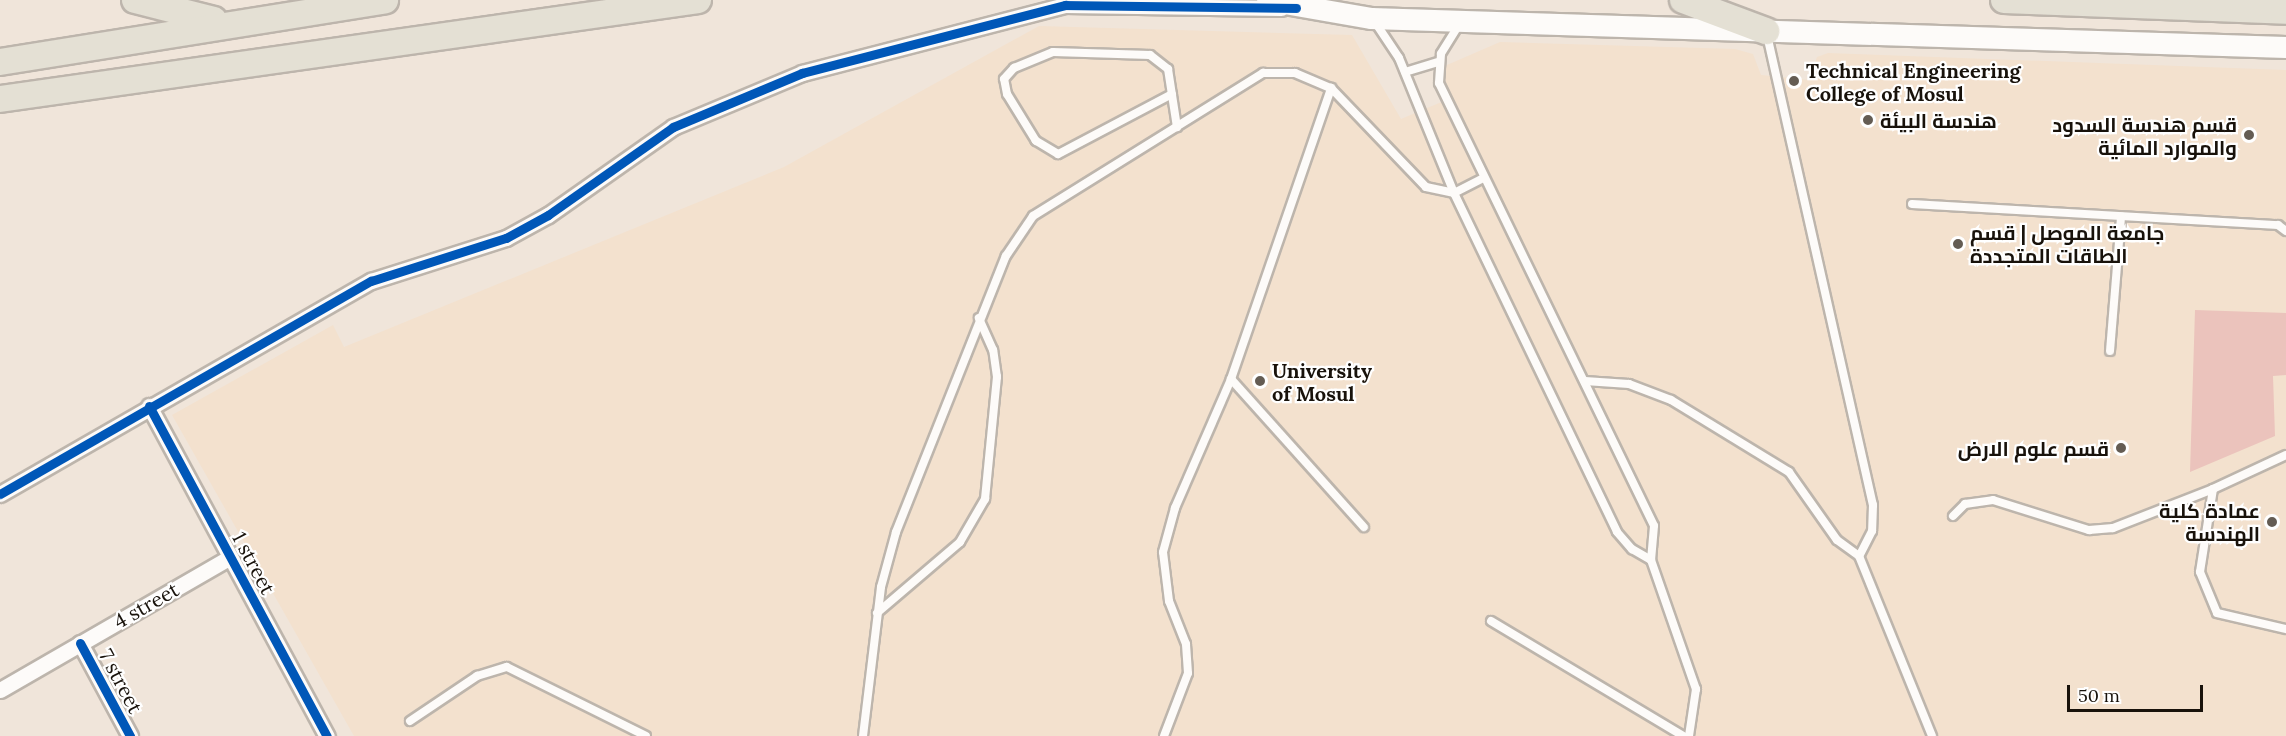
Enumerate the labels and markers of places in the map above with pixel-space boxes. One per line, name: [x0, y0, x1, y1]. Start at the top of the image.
place label: Technical Engineering College of Mosul: [1806, 58, 2021, 105]
marker: Technical Engineering College of Mosul: [1787, 74, 1801, 88]
place label: هندسة البيئة: [1880, 108, 1997, 132]
place label: قسم هندسة السدود والموارد المائية: [2052, 112, 2237, 159]
marker: هندسة البيئة: [1861, 113, 1875, 127]
marker: قسم هندسة السدود والموارد المائية: [2242, 128, 2256, 142]
place label: جامعة الموصل | قسم الطاقات المتجددة: [1970, 220, 2164, 267]
marker: جامعة الموصل | قسم الطاقات المتجددة: [1951, 237, 1965, 251]
place label: University of Mosul: [1272, 358, 1372, 405]
marker: University of Mosul: [1253, 374, 1267, 388]
place label: قسم علوم الارض: [1958, 436, 2109, 460]
marker: قسم علوم الارض: [2114, 441, 2128, 455]
place label: عمادة كلية الهندسة: [2159, 498, 2260, 545]
marker: عمادة كلية الهندسة: [2265, 515, 2279, 529]

